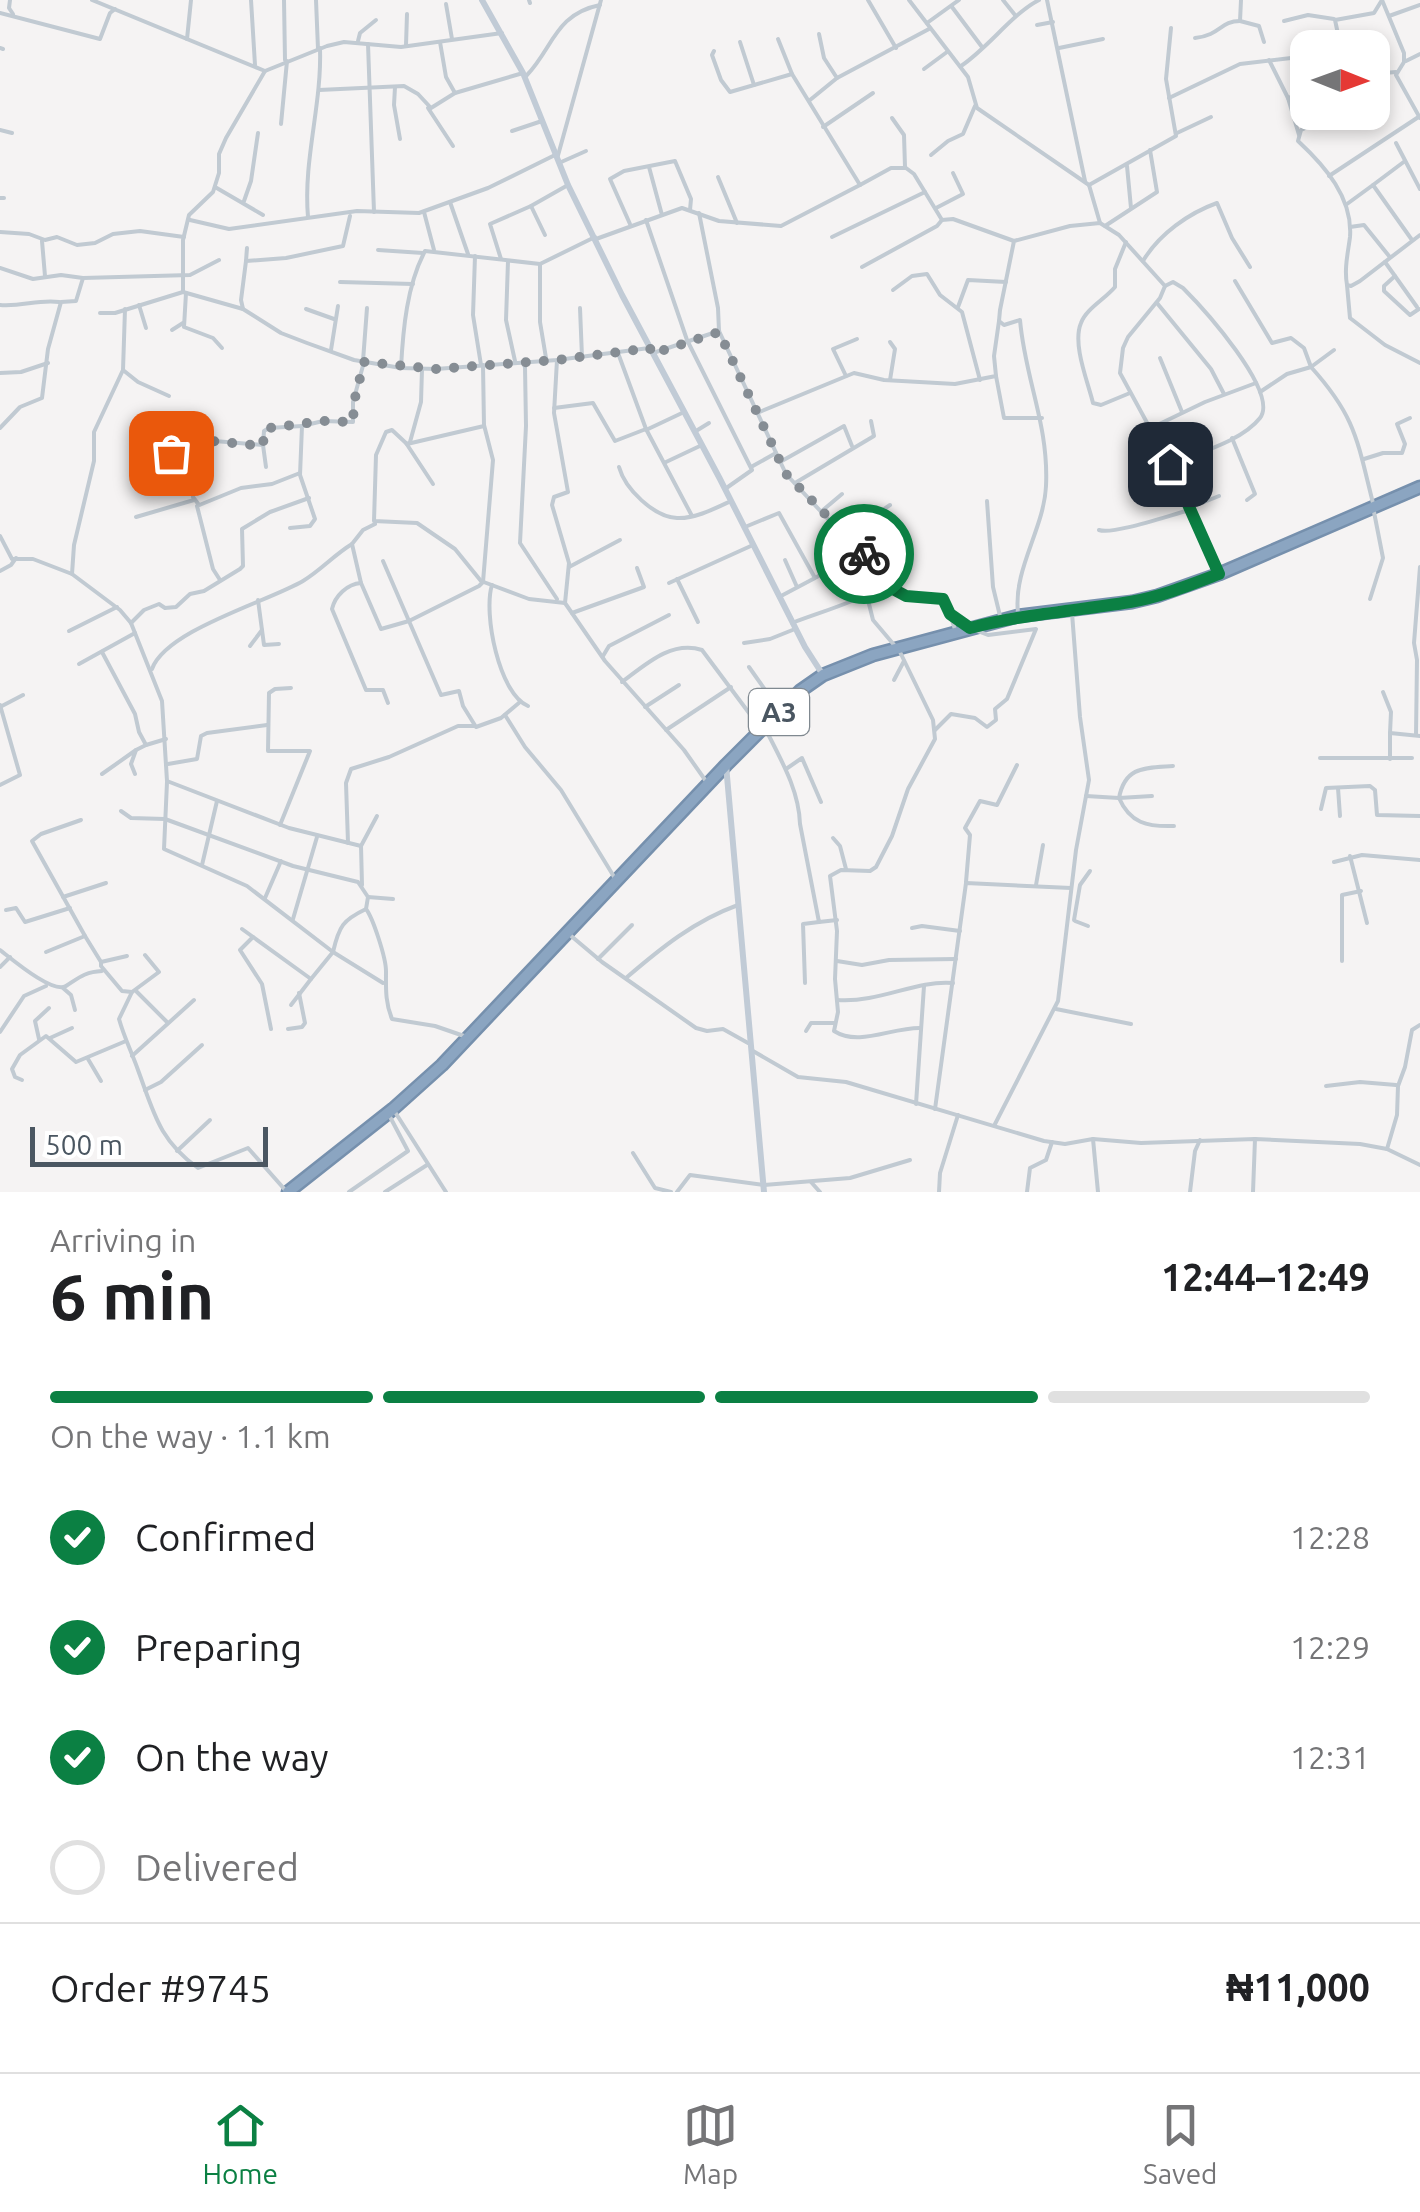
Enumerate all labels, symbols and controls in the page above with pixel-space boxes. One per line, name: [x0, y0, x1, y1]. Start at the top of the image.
north arrow: [1290, 30, 1390, 130]
map controls: [1290, 30, 1390, 130]
pin: [129, 411, 214, 496]
pin: [1128, 422, 1213, 507]
icon: bag: [144, 426, 199, 481]
icon: home: [1143, 437, 1198, 492]
courier: [814, 504, 914, 604]
icon: bike: [837, 527, 892, 582]
road number: A3: [749, 689, 809, 735]
scale bar: [30, 1122, 268, 1166]
text: 500 m: [45, 1129, 123, 1160]
text: Arriving in: [50, 1222, 196, 1258]
text: 12:44–12:49: [1161, 1256, 1370, 1298]
text: 6 min: [50, 1259, 214, 1332]
text: On the way · 1.1 km: [50, 1418, 331, 1454]
icon: check: [50, 1510, 105, 1565]
text: Confirmed: [135, 1516, 316, 1558]
text: 12:28: [1290, 1519, 1370, 1555]
icon: check: [50, 1620, 105, 1675]
text: Preparing: [135, 1626, 302, 1668]
text: 12:29: [1290, 1629, 1370, 1665]
icon: check: [50, 1730, 105, 1785]
text: On the way: [135, 1736, 328, 1778]
text: 12:31: [1290, 1739, 1370, 1775]
text: Delivered: [135, 1846, 299, 1888]
text: ₦11,000: [1226, 1966, 1370, 2008]
text: Order #9745: [50, 1967, 271, 2009]
tab: Home: [202, 2098, 278, 2189]
tab: Map: [683, 2098, 738, 2189]
tab: Saved: [1143, 2098, 1218, 2189]

